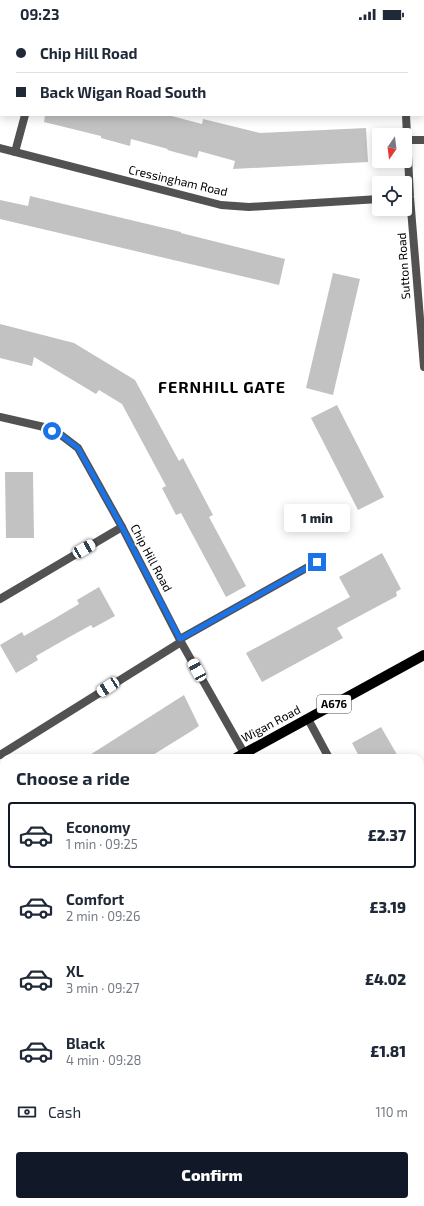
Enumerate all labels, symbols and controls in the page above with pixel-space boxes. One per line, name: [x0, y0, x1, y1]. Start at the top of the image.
text: 09:23: [20, 5, 59, 23]
text: Chip Hill Road: [40, 44, 137, 62]
text: Back Wigan Road South: [40, 83, 206, 101]
north arrow: [372, 128, 412, 168]
map controls: [372, 128, 412, 216]
street label: Cressingham Road: [127, 162, 229, 198]
button: locate: [372, 176, 412, 216]
street label: Sutton Road: [394, 232, 412, 300]
district label: FERNHILL GATE: [158, 377, 286, 396]
route start: [43, 422, 61, 440]
callout: 1 min: [284, 504, 350, 532]
text: 1 min: [301, 510, 333, 526]
street label: Chip Hill Road: [128, 521, 176, 594]
car: [71, 538, 97, 560]
route end: [308, 553, 326, 571]
car: [186, 657, 208, 683]
car: [95, 675, 121, 699]
road number: A676: [317, 695, 351, 713]
street label: Wigan Road: [239, 702, 302, 745]
text: Choose a ride: [16, 767, 130, 789]
icon: car: [18, 817, 54, 853]
text: Economy: [66, 818, 131, 836]
text: £2.37: [368, 826, 406, 844]
text: 1 min · 09:25: [66, 836, 138, 852]
icon: car: [18, 889, 54, 925]
text: Comfort: [66, 890, 124, 908]
text: £3.19: [370, 898, 406, 916]
text: 2 min · 09:26: [66, 908, 140, 924]
icon: car: [18, 961, 54, 997]
text: XL: [66, 962, 84, 980]
text: £4.02: [365, 970, 406, 988]
text: 3 min · 09:27: [66, 980, 139, 996]
icon: car: [18, 1033, 54, 1069]
text: Black: [66, 1034, 105, 1052]
text: £1.81: [370, 1042, 406, 1060]
text: 4 min · 09:28: [66, 1052, 141, 1068]
icon: cash: [16, 1101, 38, 1123]
text: Cash: [48, 1103, 81, 1121]
text: 110 m: [376, 1104, 408, 1120]
button: Confirm: [16, 1152, 408, 1198]

